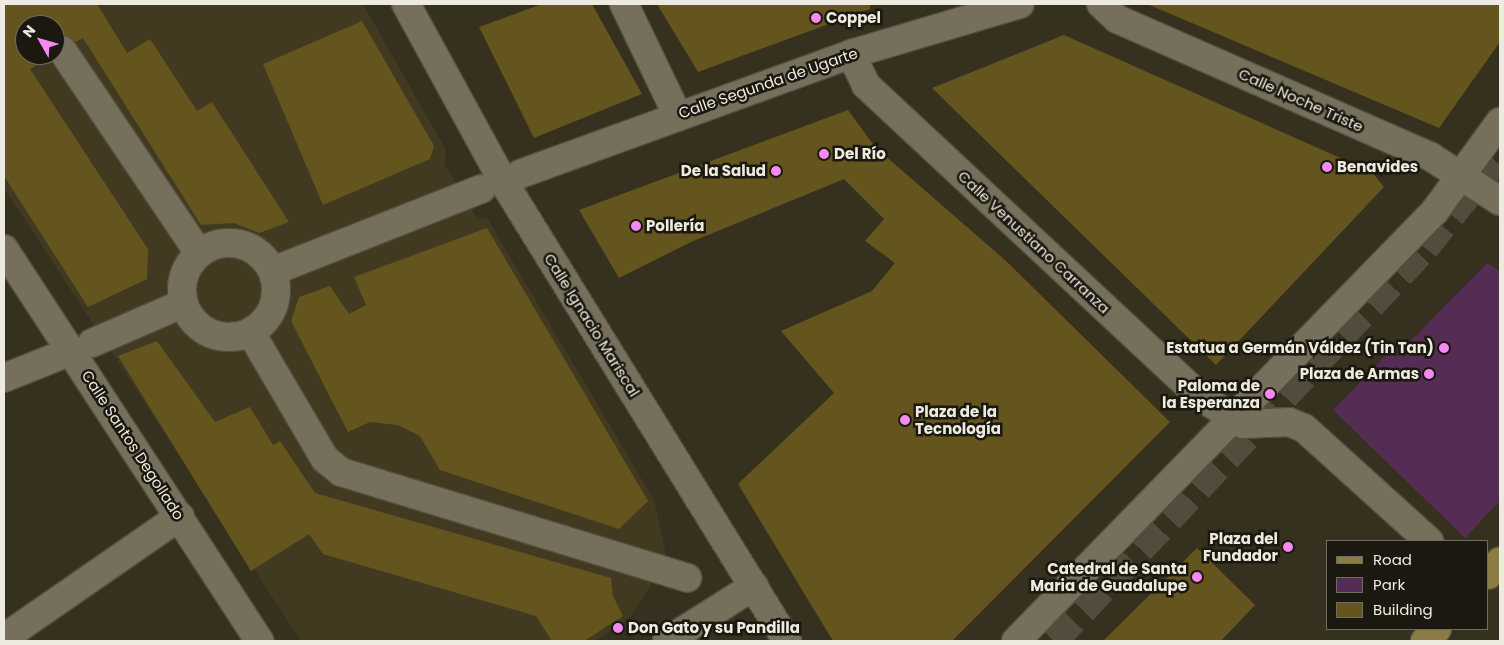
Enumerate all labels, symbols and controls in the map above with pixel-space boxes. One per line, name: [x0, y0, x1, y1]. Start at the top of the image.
place label: Coppel: [826, 9, 881, 27]
marker: Coppel: [810, 12, 822, 24]
north arrow: [15, 15, 65, 65]
text: N: [18, 21, 40, 42]
street label: Calle Segunda de Ugarte: [676, 44, 860, 122]
street label: Calle Noche Triste: [1236, 64, 1366, 136]
place label: Del Río: [834, 145, 886, 163]
marker: Del Río: [818, 148, 830, 160]
place label: Benavides: [1337, 158, 1418, 176]
marker: Benavides: [1321, 161, 1333, 173]
place label: De la Salud: [681, 162, 766, 180]
marker: De la Salud: [770, 165, 782, 177]
street label: Calle Venustiano Carranza: [954, 167, 1114, 317]
place label: Pollería: [646, 217, 704, 235]
marker: Pollería: [630, 220, 642, 232]
street label: Calle Ignacio Mariscal: [541, 250, 643, 400]
place label: Estatua a Germán Váldez (Tin Tan): [1166, 339, 1434, 357]
marker: Estatua a Germán Váldez (Tin Tan): [1438, 342, 1450, 354]
place label: Plaza de Armas: [1300, 365, 1419, 383]
street label: Calle Santos Degollado: [78, 367, 188, 523]
marker: Plaza de Armas: [1423, 368, 1435, 380]
place label: Paloma de la Esperanza: [1162, 376, 1260, 411]
marker: Paloma de la Esperanza: [1264, 388, 1276, 400]
place label: Plaza de la Tecnología: [915, 402, 1001, 437]
marker: Plaza de la Tecnología: [899, 414, 911, 426]
place label: Plaza del Fundador: [1203, 529, 1278, 564]
legend: [1326, 540, 1489, 630]
marker: Plaza del Fundador: [1282, 541, 1294, 553]
text: Road: [1373, 549, 1412, 570]
place label: Catedral de Santa Maria de Guadalupe: [1030, 559, 1187, 594]
marker: Catedral de Santa Maria de Guadalupe: [1191, 571, 1203, 583]
text: Park: [1373, 574, 1405, 595]
text: Building: [1373, 599, 1433, 620]
place label: Don Gato y su Pandilla: [628, 619, 800, 637]
marker: Don Gato y su Pandilla: [612, 622, 624, 634]

